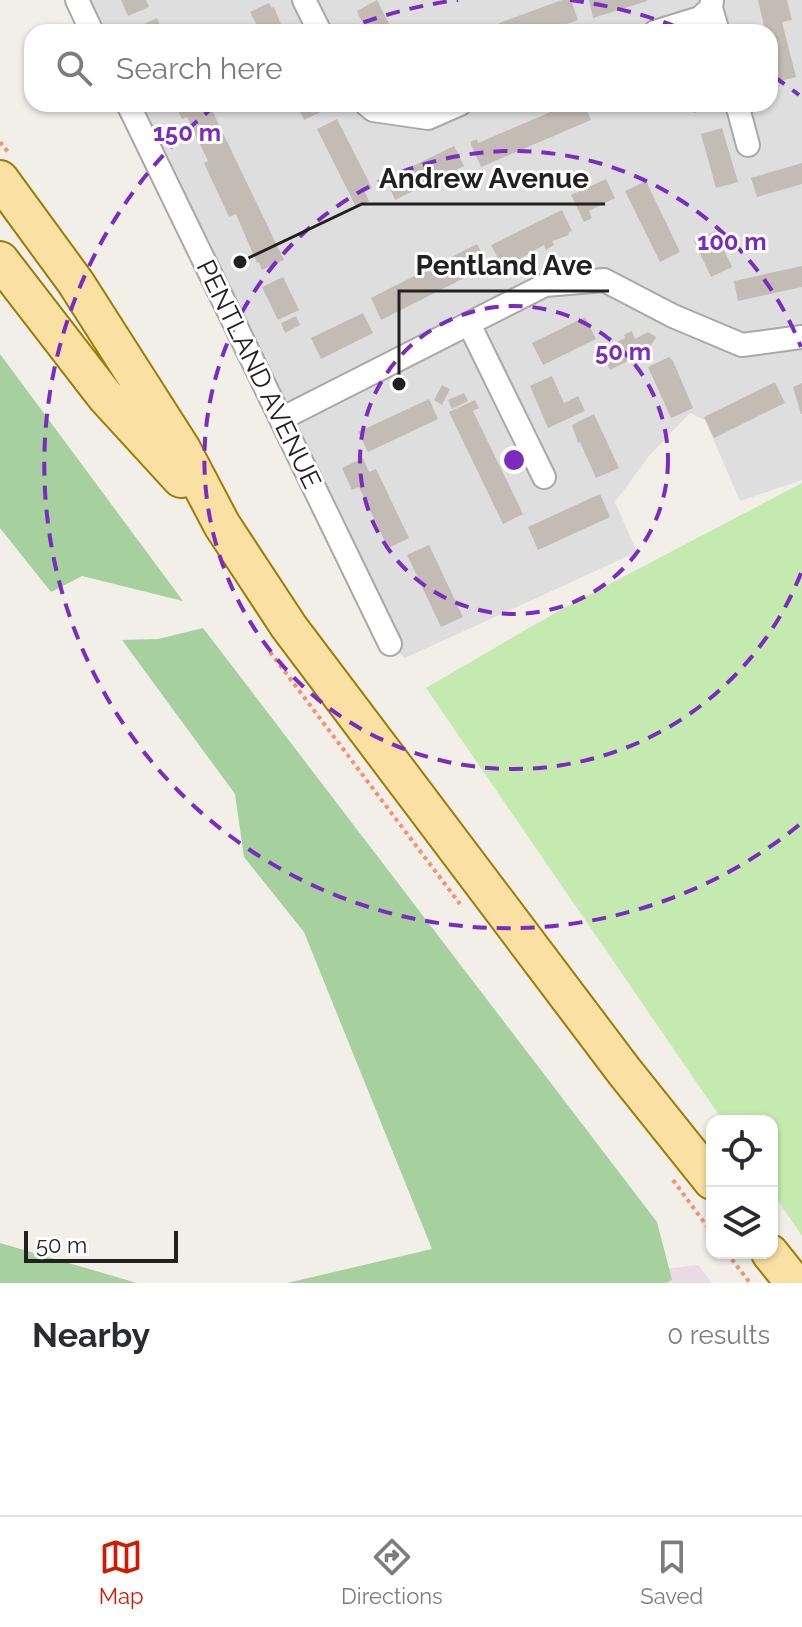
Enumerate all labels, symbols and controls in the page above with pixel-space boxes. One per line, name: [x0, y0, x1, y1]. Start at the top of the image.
search box: [24, 24, 778, 112]
icon: search: [52, 46, 96, 90]
text: Search here: [116, 51, 283, 86]
text: 150 m: [153, 118, 221, 147]
callout: Andrew Avenue: [362, 152, 605, 204]
text: Andrew Avenue: [379, 162, 589, 195]
text: 100 m: [697, 227, 767, 256]
callout: Pentland Ave: [399, 239, 609, 291]
text: Pentland Ave: [416, 249, 593, 282]
street label: PENTLAND AVENUE: [191, 255, 327, 493]
text: 50 m: [595, 337, 651, 366]
centre of rings: [500, 446, 528, 474]
map controls: [706, 1115, 778, 1259]
button: locate: [706, 1115, 778, 1187]
button: layers: [706, 1187, 778, 1259]
scale bar: [24, 1227, 178, 1263]
text: 50 m: [36, 1232, 87, 1258]
text: Nearby: [32, 1315, 150, 1355]
text: 0 results: [667, 1320, 770, 1350]
tab: Map: [99, 1535, 144, 1609]
tab: Directions: [341, 1535, 443, 1609]
tab: Saved: [640, 1535, 703, 1609]

